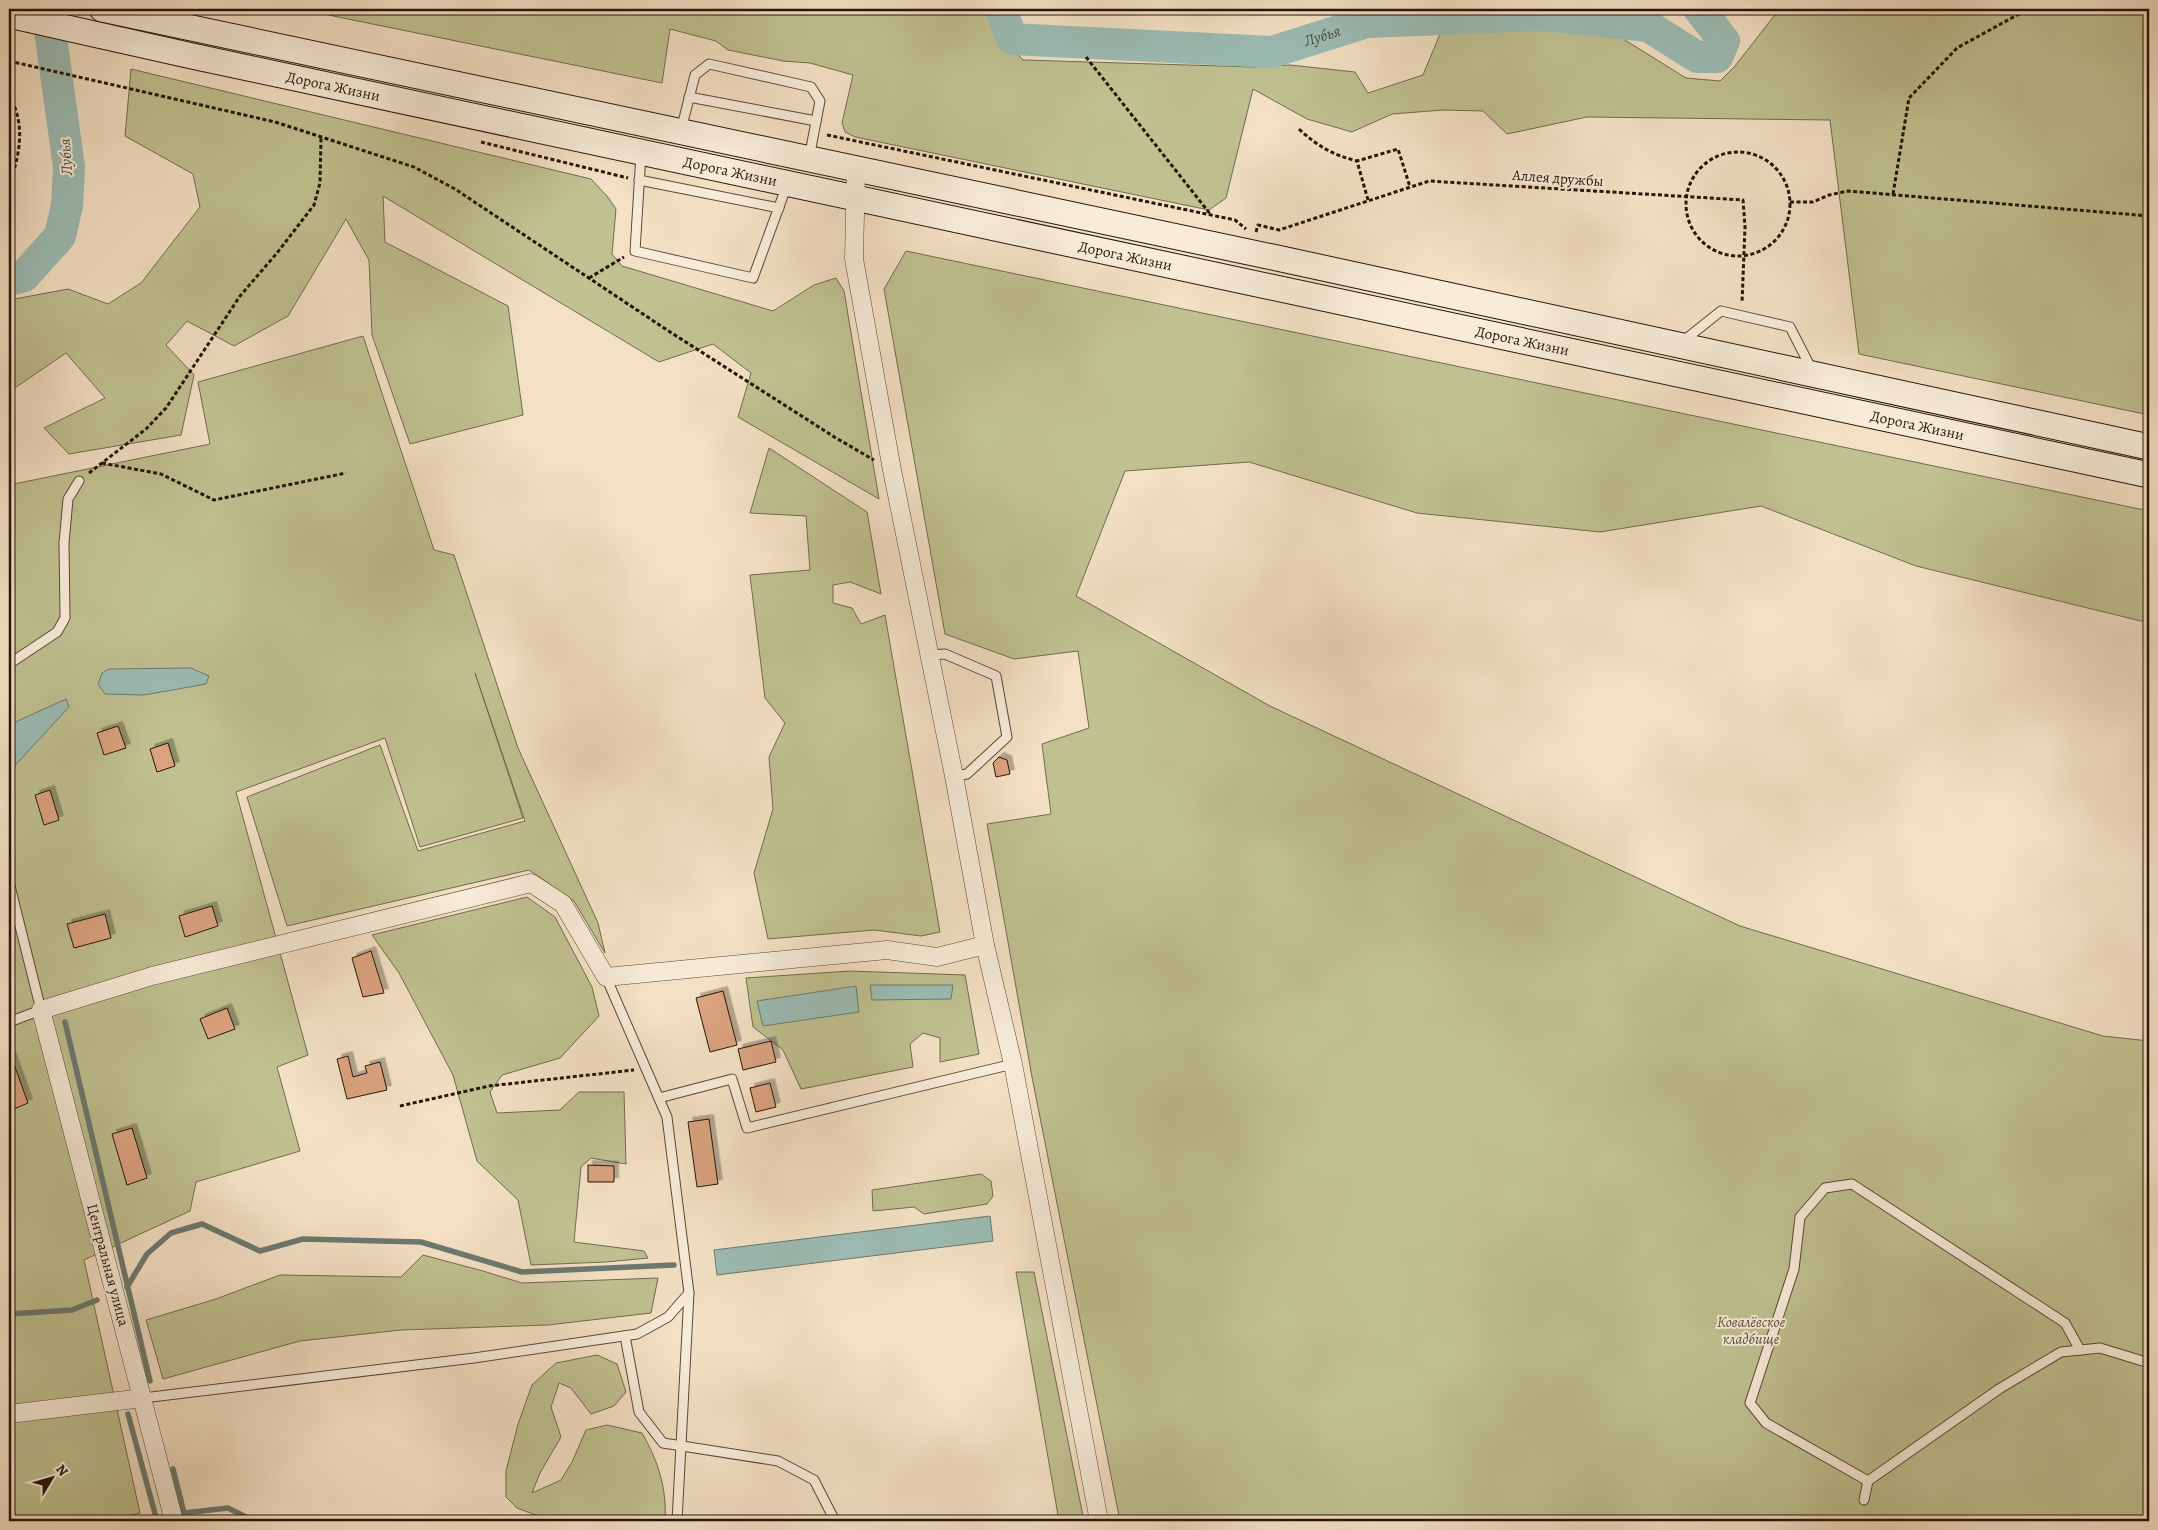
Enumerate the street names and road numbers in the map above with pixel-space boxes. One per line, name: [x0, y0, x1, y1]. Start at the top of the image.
street label: Дорога Жизни: [285, 66, 382, 106]
street label: Дорога Жизни: [682, 151, 779, 191]
street label: Аллея дружбы: [1511, 165, 1604, 191]
street label: Дорога Жизни: [1077, 236, 1174, 276]
street label: Дорога Жизни: [1474, 321, 1571, 361]
street label: Дорога Жизни: [1869, 406, 1966, 445]
street label: Центральная улица: [82, 1202, 134, 1328]

